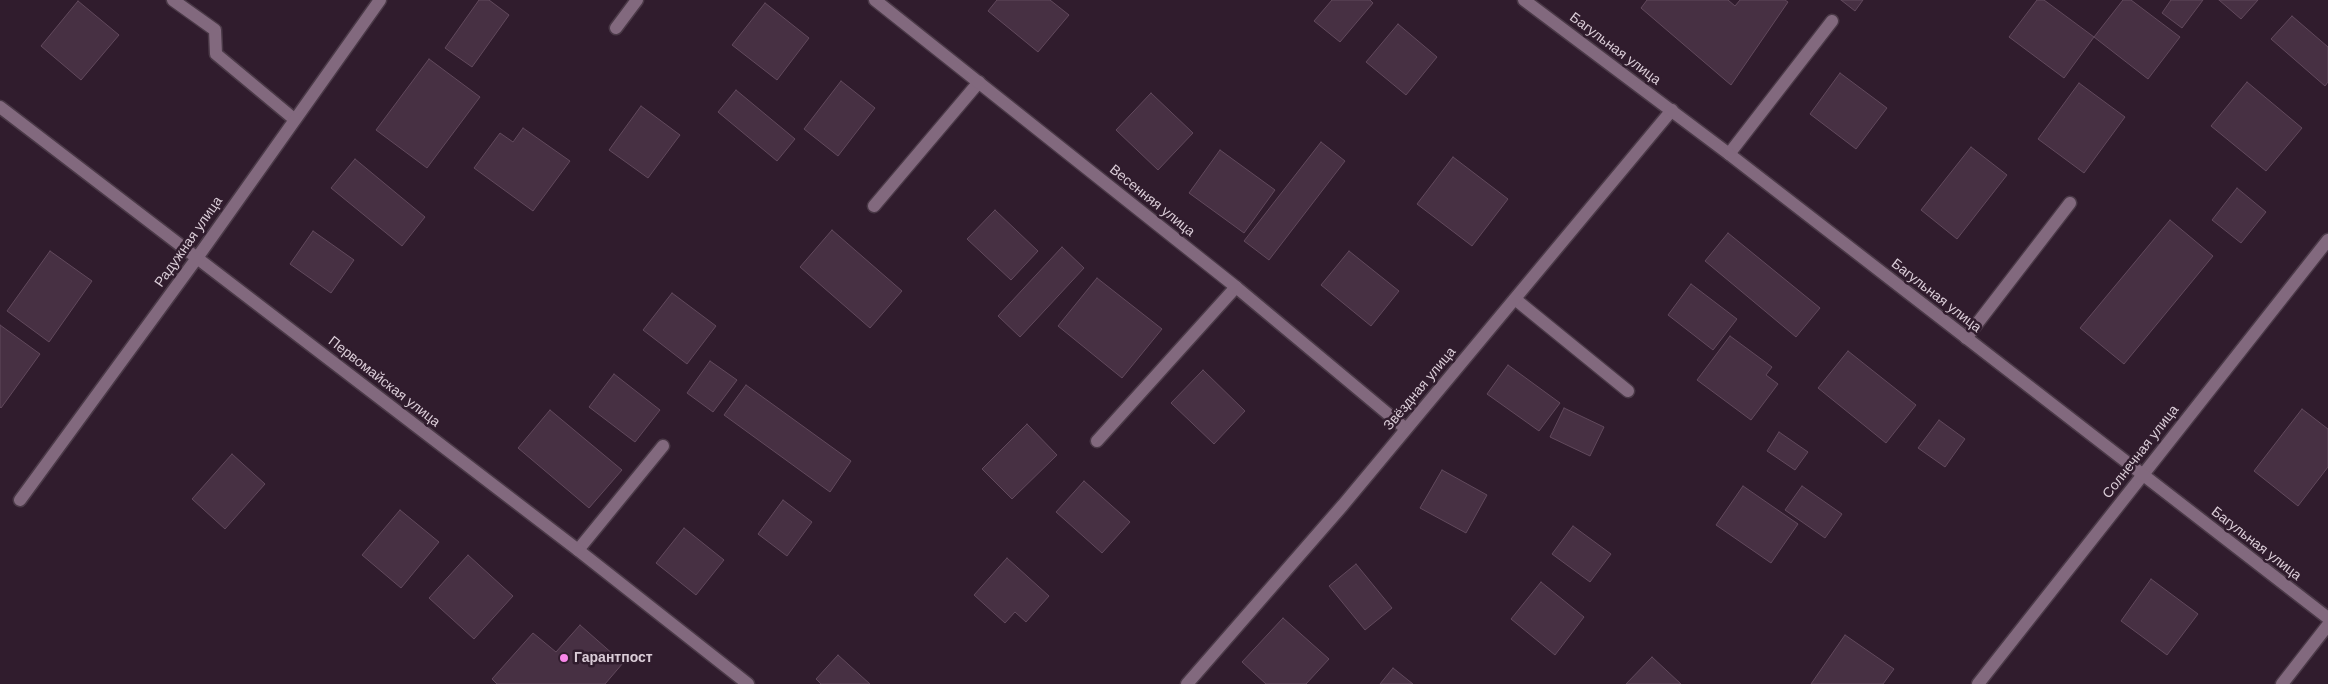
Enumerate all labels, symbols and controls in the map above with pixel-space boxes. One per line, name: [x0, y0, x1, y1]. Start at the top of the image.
street label: Багульная улица: [1566, 9, 1664, 89]
street label: Весенняя улица: [1106, 161, 1198, 241]
street label: Радужная улица: [151, 193, 227, 291]
street label: Багульная улица: [1888, 256, 1984, 336]
street label: Первомайская улица: [325, 333, 443, 431]
street label: Звёздная улица: [1380, 344, 1460, 434]
street label: Солнечная улица: [2099, 402, 2183, 502]
street label: Багульная улица: [2208, 504, 2304, 584]
place label: Гарантпост: [574, 650, 653, 666]
marker: Гарантпост: [558, 652, 570, 664]

